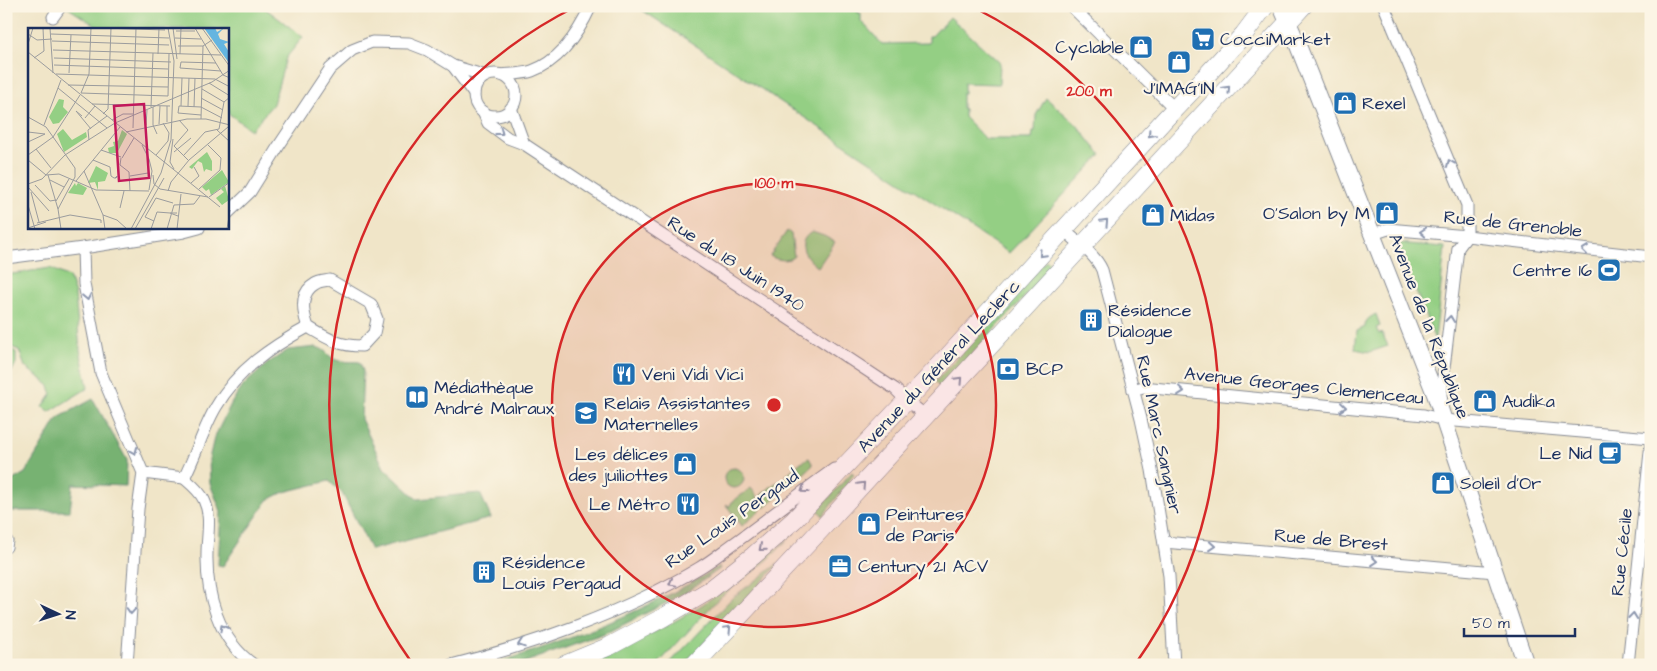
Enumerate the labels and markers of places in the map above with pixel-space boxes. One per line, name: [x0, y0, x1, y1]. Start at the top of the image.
supermarket icon: CocciMarket: [1190, 26, 1216, 52]
place label: CocciMarket: [1220, 27, 1331, 52]
shop icon: Cyclable: [1128, 34, 1154, 60]
place label: Cyclable: [1055, 35, 1124, 61]
shop icon: J'IMAG'IN: [1166, 49, 1192, 75]
place label: J'IMAG'IN: [1144, 76, 1214, 101]
shop icon: Rexel: [1332, 90, 1358, 116]
place label: Rexel: [1362, 91, 1406, 116]
shop icon: O'Salon by M: [1374, 200, 1400, 226]
place label: O'Salon by M: [1263, 201, 1370, 227]
shop icon: Midas: [1140, 202, 1166, 228]
place label: Midas: [1170, 203, 1215, 228]
sports icon: Centre 16: [1596, 257, 1622, 283]
place label: Centre 16: [1513, 258, 1592, 283]
place label: Résidence Dialogue: [1108, 298, 1192, 345]
building icon: Résidence Dialogue: [1078, 307, 1104, 333]
bank icon: BCP: [995, 356, 1021, 382]
place label: BCP: [1026, 357, 1064, 382]
restaurant icon: Veni Vidi Vici: [611, 361, 637, 387]
place label: Veni Vidi Vici: [642, 362, 744, 387]
place label: Médiathèque André Malraux: [434, 375, 555, 421]
library icon: Médiathèque André Malraux: [404, 384, 430, 410]
shop icon: Audika: [1472, 388, 1498, 414]
place label: Audika: [1502, 389, 1555, 414]
place label: Relais Assistantes Maternelles: [604, 391, 750, 437]
centre of rings: [765, 396, 783, 414]
school or university icon: Relais Assistantes Maternelles: [573, 400, 599, 426]
cafe icon: Le Nid: [1597, 440, 1623, 466]
place label: Le Nid: [1539, 441, 1592, 466]
place label: Les délices des juiliottes: [569, 442, 668, 488]
shop icon: Les délices des juiliottes: [672, 451, 698, 477]
shop icon: Soleil d'Or: [1430, 470, 1456, 496]
place label: Soleil d'Or: [1460, 471, 1541, 496]
restaurant icon: Le Métro: [675, 491, 701, 517]
place label: Le Métro: [589, 492, 670, 517]
place label: Peintures de Paris: [886, 502, 964, 548]
shop icon: Peintures de Paris: [856, 511, 882, 537]
place label: Résidence Louis Pergaud: [502, 550, 621, 597]
office icon: Century 21 ACV: [827, 553, 853, 579]
place label: Century 21 ACV: [858, 554, 988, 580]
building icon: Résidence Louis Pergaud: [471, 559, 497, 585]

